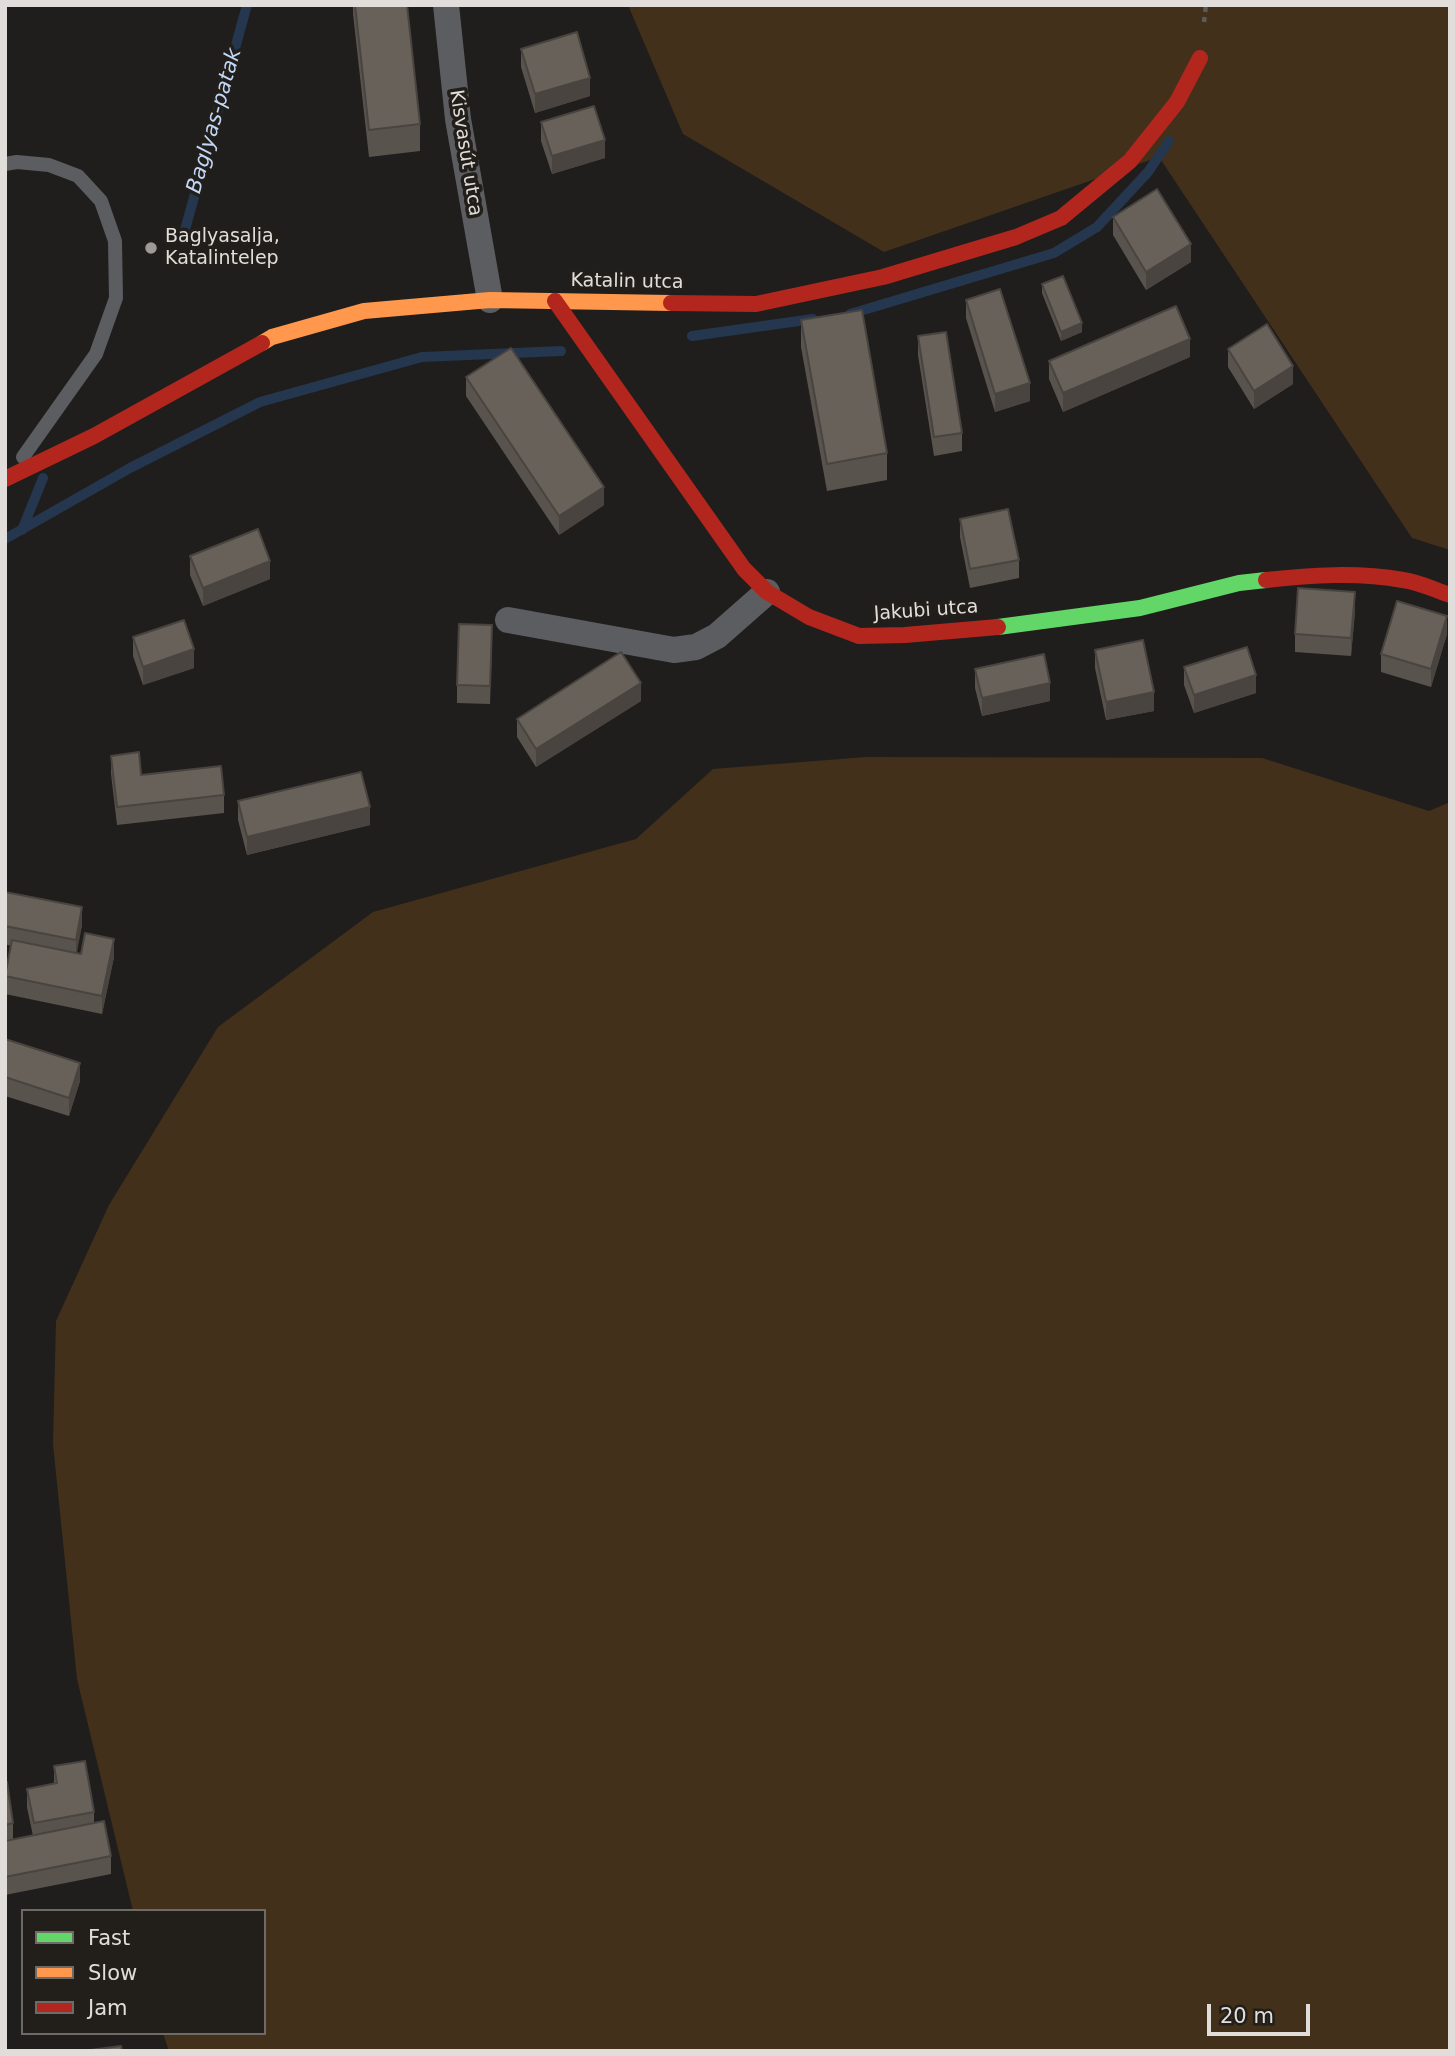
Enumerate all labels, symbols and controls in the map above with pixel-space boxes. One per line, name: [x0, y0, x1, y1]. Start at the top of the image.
water label: Baglyas-patak: [182, 46, 248, 196]
street label: Kisvasút utca: [444, 88, 486, 218]
place label: Baglyasalja, Katalintelep: [165, 226, 280, 270]
marker: Baglyasalja, Katalintelep: [143, 240, 159, 256]
street label: Katalin utca: [570, 270, 684, 294]
street label: Jakubi utca: [873, 596, 979, 626]
legend: [21, 1909, 266, 2035]
text: Fast: [88, 1926, 130, 1950]
text: Slow: [88, 1961, 137, 1985]
scale bar: [1210, 1990, 1313, 2034]
text: Jam: [88, 1996, 128, 2020]
text: 20 m: [1220, 2004, 1274, 2028]

